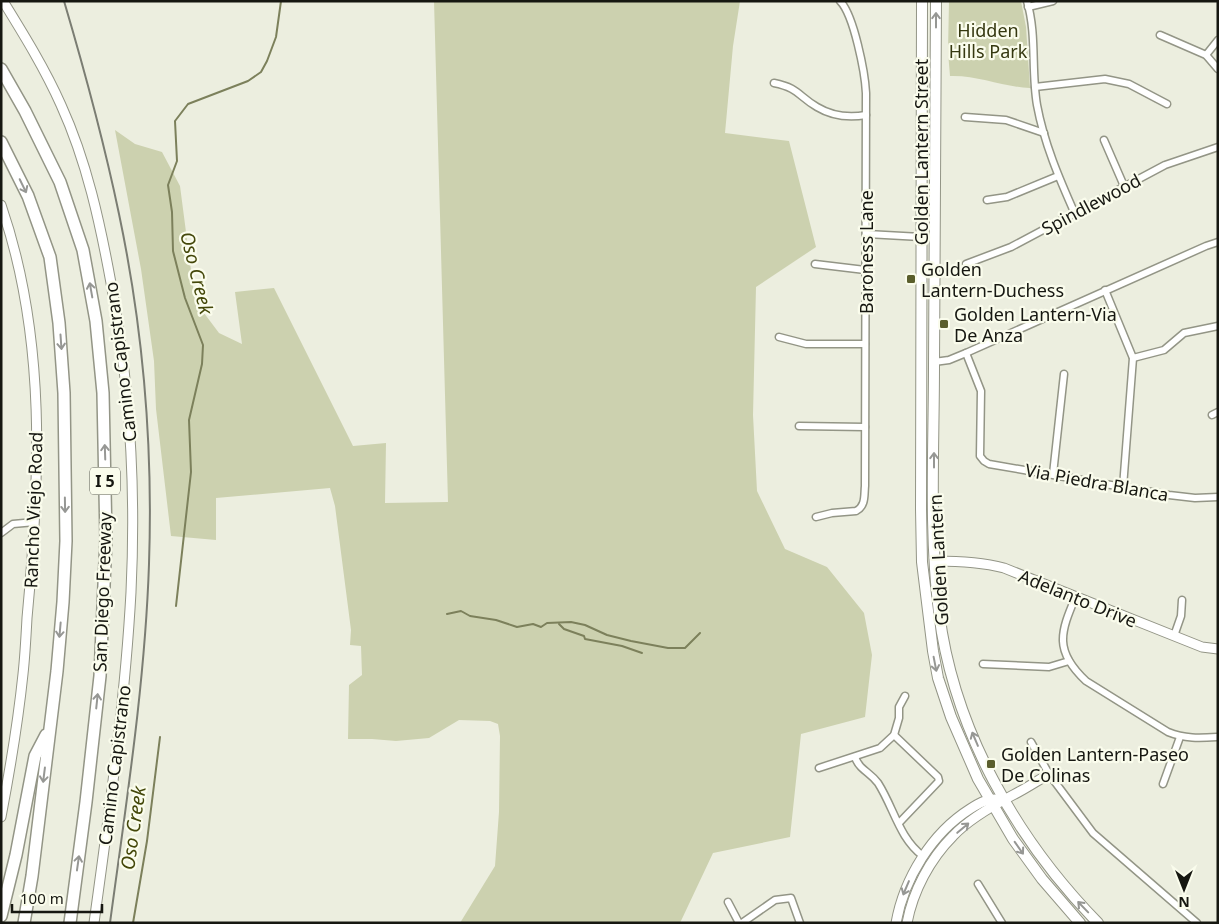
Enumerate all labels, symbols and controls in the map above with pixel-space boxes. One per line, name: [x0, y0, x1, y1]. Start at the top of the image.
one-way arrow: [931, 13, 941, 29]
park label: Hidden Hills Park: [949, 18, 1028, 63]
street label: Golden Lantern Street: [909, 58, 933, 245]
street label: Spindlewood: [1037, 168, 1145, 240]
one-way arrow: [19, 178, 28, 193]
street label: Baroness Lane: [854, 190, 878, 314]
water label: Oso Creek: [174, 229, 220, 318]
place label: Golden Lantern-Duchess: [921, 257, 1064, 302]
marker: Golden Lantern-Duchess: [905, 273, 917, 285]
street label: Camino Capistrano: [98, 281, 142, 443]
one-way arrow: [85, 282, 95, 298]
place label: Golden Lantern-Via De Anza: [954, 302, 1117, 347]
marker: Golden Lantern-Via De Anza: [938, 318, 950, 330]
one-way arrow: [56, 334, 65, 350]
street label: Rancho Viejo Road: [18, 431, 48, 589]
one-way arrow: [100, 444, 109, 460]
one-way arrow: [929, 452, 939, 468]
street label: Via Piedra Blanca: [1023, 458, 1171, 506]
road number: I 5: [90, 468, 120, 494]
street label: Golden Lantern: [923, 494, 953, 626]
one-way arrow: [60, 496, 70, 513]
street label: San Diego Freeway: [87, 511, 117, 672]
street label: Adelanto Drive: [1015, 563, 1141, 633]
one-way arrow: [56, 622, 65, 638]
one-way arrow: [931, 655, 940, 671]
street label: Camino Capistrano: [92, 684, 136, 846]
one-way arrow: [92, 694, 102, 710]
one-way arrow: [969, 732, 979, 747]
place label: Golden Lantern-Paseo De Colinas: [1001, 742, 1189, 787]
marker: Golden Lantern-Paseo De Colinas: [985, 758, 997, 770]
one-way arrow: [38, 767, 48, 783]
water label: Oso Creek: [114, 784, 152, 872]
one-way arrow: [956, 822, 969, 833]
one-way arrow: [1014, 841, 1024, 855]
one-way arrow: [73, 855, 83, 871]
north arrow: [1159, 864, 1209, 914]
one-way arrow: [901, 880, 911, 895]
scale bar: [12, 882, 102, 914]
text: 100 m: [20, 888, 64, 908]
text: N: [1178, 893, 1190, 912]
one-way arrow: [1077, 901, 1089, 913]

